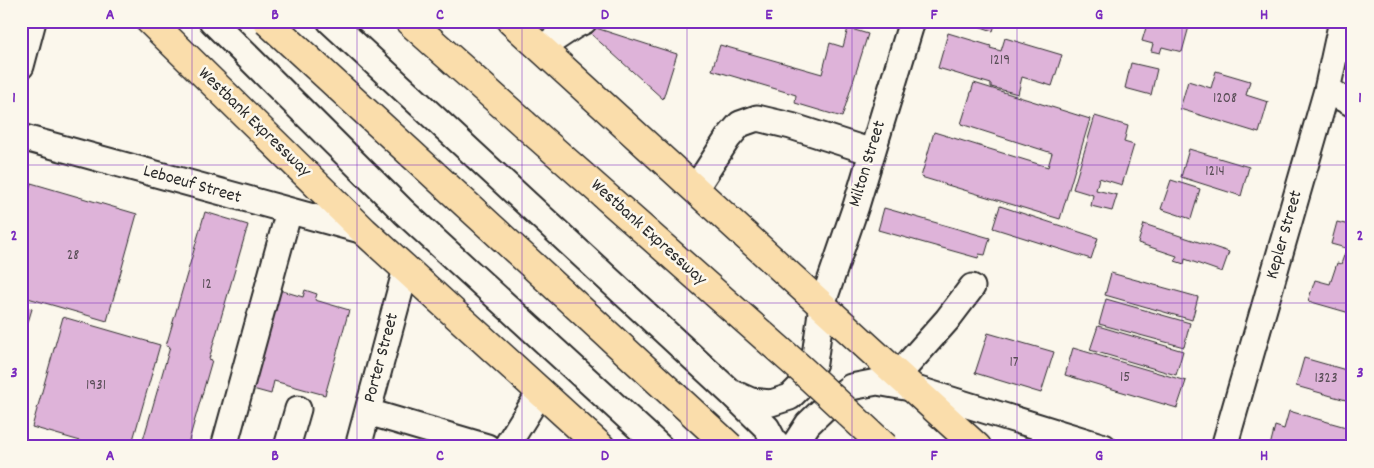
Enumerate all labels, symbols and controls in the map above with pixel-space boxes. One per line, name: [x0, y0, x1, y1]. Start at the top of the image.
text: A: [106, 4, 115, 27]
text: B: [271, 4, 279, 27]
text: C: [436, 4, 444, 27]
text: D: [601, 4, 610, 27]
text: E: [765, 4, 773, 27]
text: F: [930, 4, 938, 27]
text: G: [1095, 4, 1103, 27]
text: H: [1260, 4, 1268, 27]
house number: 1219: [990, 50, 1010, 72]
street label: Westbank Expressway: [192, 62, 317, 184]
text: 1: [12, 87, 16, 110]
text: 1: [1358, 87, 1362, 110]
house number: 1208: [1213, 88, 1237, 110]
street label: Milton Street: [843, 117, 893, 210]
street label: Leboeuf Street: [140, 159, 244, 211]
house number: 1214: [1205, 161, 1225, 183]
street label: Westbank Expressway: [584, 174, 712, 293]
street label: Kepler Street: [1260, 187, 1310, 282]
text: 2: [11, 225, 18, 248]
text: 2: [1357, 225, 1364, 248]
house number: 28: [67, 245, 79, 267]
house number: 12: [202, 274, 212, 296]
street label: Porter Street: [358, 310, 406, 406]
house number: 17: [1009, 352, 1019, 374]
text: 3: [10, 362, 18, 385]
text: 3: [1356, 362, 1364, 385]
house number: 15: [1120, 367, 1130, 389]
house number: 1323: [1314, 368, 1338, 390]
house number: 1931: [86, 375, 106, 397]
text: A: [106, 445, 115, 468]
text: B: [271, 445, 279, 468]
text: C: [436, 445, 444, 468]
text: D: [601, 445, 610, 468]
text: E: [765, 445, 773, 468]
text: F: [930, 445, 938, 468]
text: G: [1095, 445, 1103, 468]
text: H: [1260, 445, 1268, 468]

